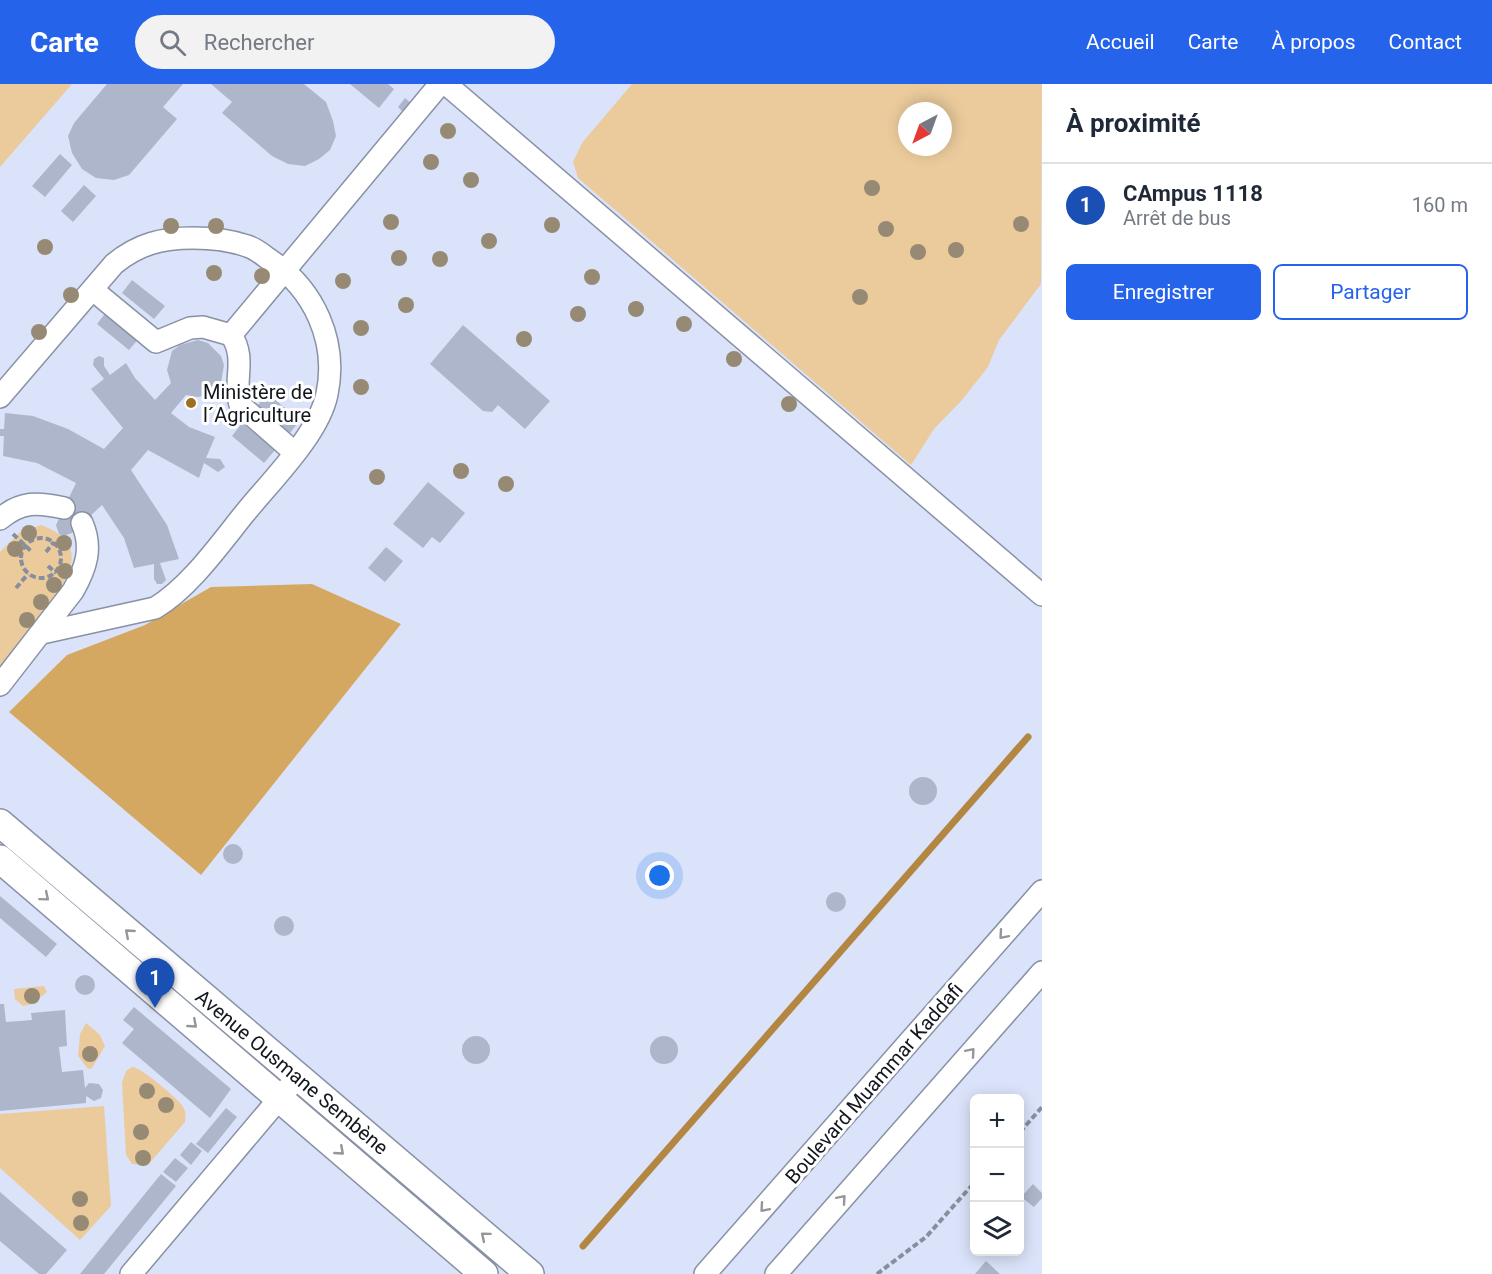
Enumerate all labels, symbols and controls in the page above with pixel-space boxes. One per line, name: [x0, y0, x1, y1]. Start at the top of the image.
search box: [135, 15, 555, 69]
text: Carte: [30, 26, 99, 59]
icon: search: [156, 26, 189, 59]
text: Rechercher: [204, 30, 314, 55]
text: Accueil: [1086, 30, 1155, 54]
text: Carte: [1188, 30, 1238, 54]
text: À propos: [1271, 30, 1356, 54]
text: Contact: [1389, 30, 1462, 54]
north arrow: [898, 102, 952, 156]
text: À proximité: [1066, 108, 1200, 138]
text: CAmpus 1118: [1123, 181, 1263, 206]
text: 1: [1080, 193, 1091, 217]
text: 160 m: [1412, 193, 1468, 217]
text: Arrêt de bus: [1123, 206, 1231, 230]
button: Enregistrer: [1066, 264, 1261, 320]
button: Partager: [1273, 264, 1468, 320]
place label: Ministère de l´Agriculture: [203, 380, 313, 427]
marker: Ministère de l´Agriculture: [184, 396, 198, 410]
your location: [645, 861, 674, 890]
one-way arrow: [38, 890, 49, 901]
one-way arrow: [999, 928, 1010, 939]
one-way arrow: [125, 929, 135, 940]
pin: 1: [136, 958, 174, 1008]
street label: Boulevard Muammar Kaddafi: [780, 978, 968, 1188]
street label: Avenue Ousmane Sembène: [191, 984, 393, 1160]
one-way arrow: [186, 1017, 196, 1028]
one-way arrow: [964, 1048, 975, 1059]
map controls: [970, 1094, 1024, 1256]
button: +: [970, 1094, 1024, 1148]
one-way arrow: [333, 1144, 344, 1155]
button: −: [970, 1148, 1024, 1202]
one-way arrow: [835, 1195, 846, 1205]
one-way arrow: [760, 1201, 771, 1212]
button: layers: [970, 1202, 1024, 1256]
one-way arrow: [481, 1232, 492, 1243]

